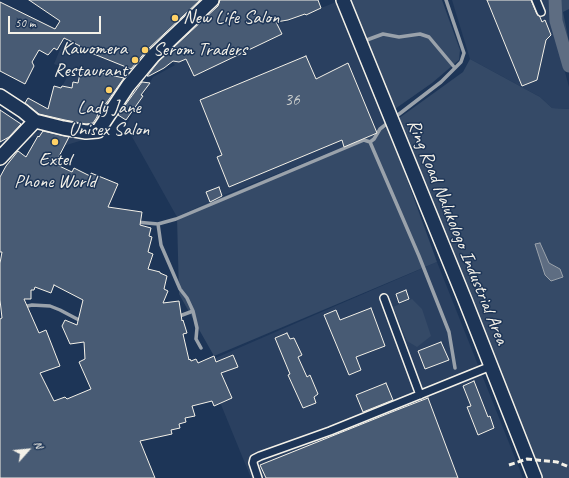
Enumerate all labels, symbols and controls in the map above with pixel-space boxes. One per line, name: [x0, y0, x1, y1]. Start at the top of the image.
place label: New Life Salon: [183, 7, 279, 29]
scale bar: [10, 8, 103, 34]
marker: New Life Salon: [170, 13, 180, 23]
text: 50 m: [15, 15, 35, 31]
place label: Kawomera Restaurant: [53, 38, 127, 82]
place label: Serom Traders: [153, 39, 247, 61]
marker: Serom Traders: [140, 45, 150, 55]
marker: Kawomera Restaurant: [130, 55, 140, 65]
marker: Lady Jane Unisex Salon: [104, 85, 114, 95]
house number: 36: [284, 91, 300, 111]
place label: Lady Jane Unisex Salon: [69, 97, 149, 141]
street label: Ring Road Nalukologo Industrial Area: [401, 116, 513, 348]
marker: Extel Phone World: [50, 137, 60, 147]
place label: Extel Phone World: [14, 149, 96, 193]
north arrow: [8, 430, 48, 470]
text: N: [31, 438, 46, 451]

